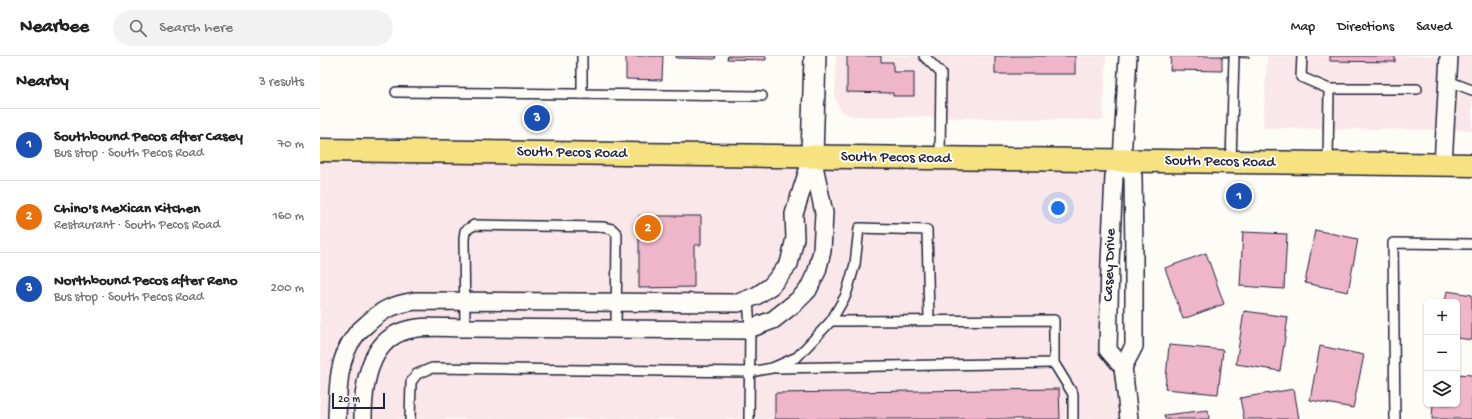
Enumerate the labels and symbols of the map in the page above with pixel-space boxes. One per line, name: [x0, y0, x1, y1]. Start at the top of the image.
pin: 3: [524, 103, 550, 133]
street label: South Pecos Road: [517, 143, 628, 163]
street label: South Pecos Road: [841, 148, 952, 168]
street label: South Pecos Road: [1165, 152, 1276, 172]
pin: 1: [1226, 181, 1252, 211]
your location: [1048, 198, 1068, 218]
pin: 2: [635, 213, 661, 243]
street label: Casey Drive: [1100, 228, 1120, 302]
scale bar: [332, 391, 385, 410]

